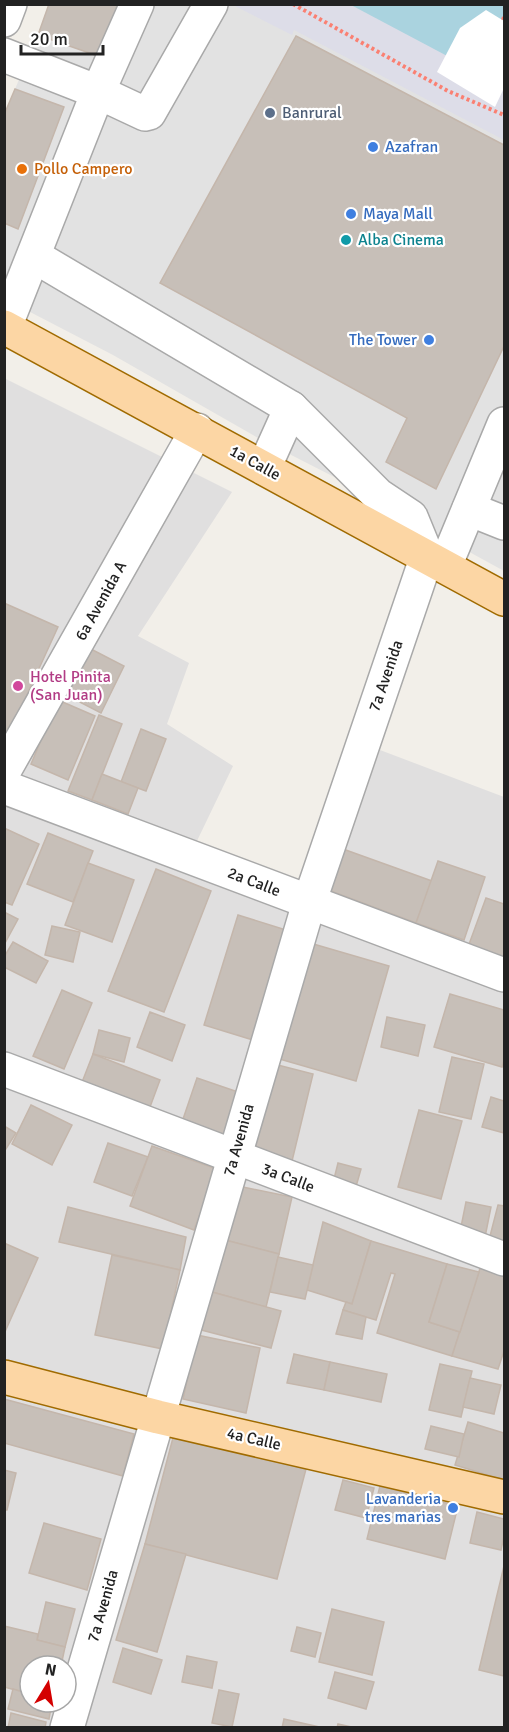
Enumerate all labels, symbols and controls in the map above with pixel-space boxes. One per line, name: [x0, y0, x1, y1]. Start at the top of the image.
scale bar: [21, 18, 104, 56]
text: 20 m: [30, 28, 68, 50]
place label: Banrural: [282, 103, 342, 123]
marker: Banrural: [263, 106, 277, 120]
place label: Azafran: [385, 137, 438, 157]
marker: Azafran: [366, 140, 380, 154]
place label: Pollo Campero: [34, 159, 133, 179]
marker: Pollo Campero: [15, 162, 29, 176]
place label: Maya Mall: [363, 204, 433, 224]
marker: Maya Mall: [344, 207, 358, 221]
place label: Alba Cinema: [358, 230, 444, 250]
marker: Alba Cinema: [339, 233, 353, 247]
place label: The Tower: [349, 330, 417, 350]
marker: The Tower: [422, 333, 436, 347]
street label: 1a Calle: [226, 441, 284, 485]
street label: 6a Avenida A: [71, 558, 131, 644]
street label: 7a Avenida: [364, 638, 408, 714]
place label: Hotel Pinita (San Juan): [30, 667, 111, 705]
marker: Hotel Pinita (San Juan): [11, 679, 25, 693]
street label: 2a Calle: [225, 863, 283, 901]
street label: 7a Avenida: [219, 1101, 259, 1179]
street label: 3a Calle: [259, 1159, 317, 1197]
street label: 4a Calle: [225, 1423, 283, 1455]
place label: Lavanderia tres marias: [365, 1489, 441, 1527]
marker: Lavanderia tres marias: [446, 1501, 460, 1515]
street label: 7a Avenida: [83, 1567, 123, 1645]
north arrow: [18, 1654, 78, 1714]
text: N: [43, 1659, 58, 1681]

